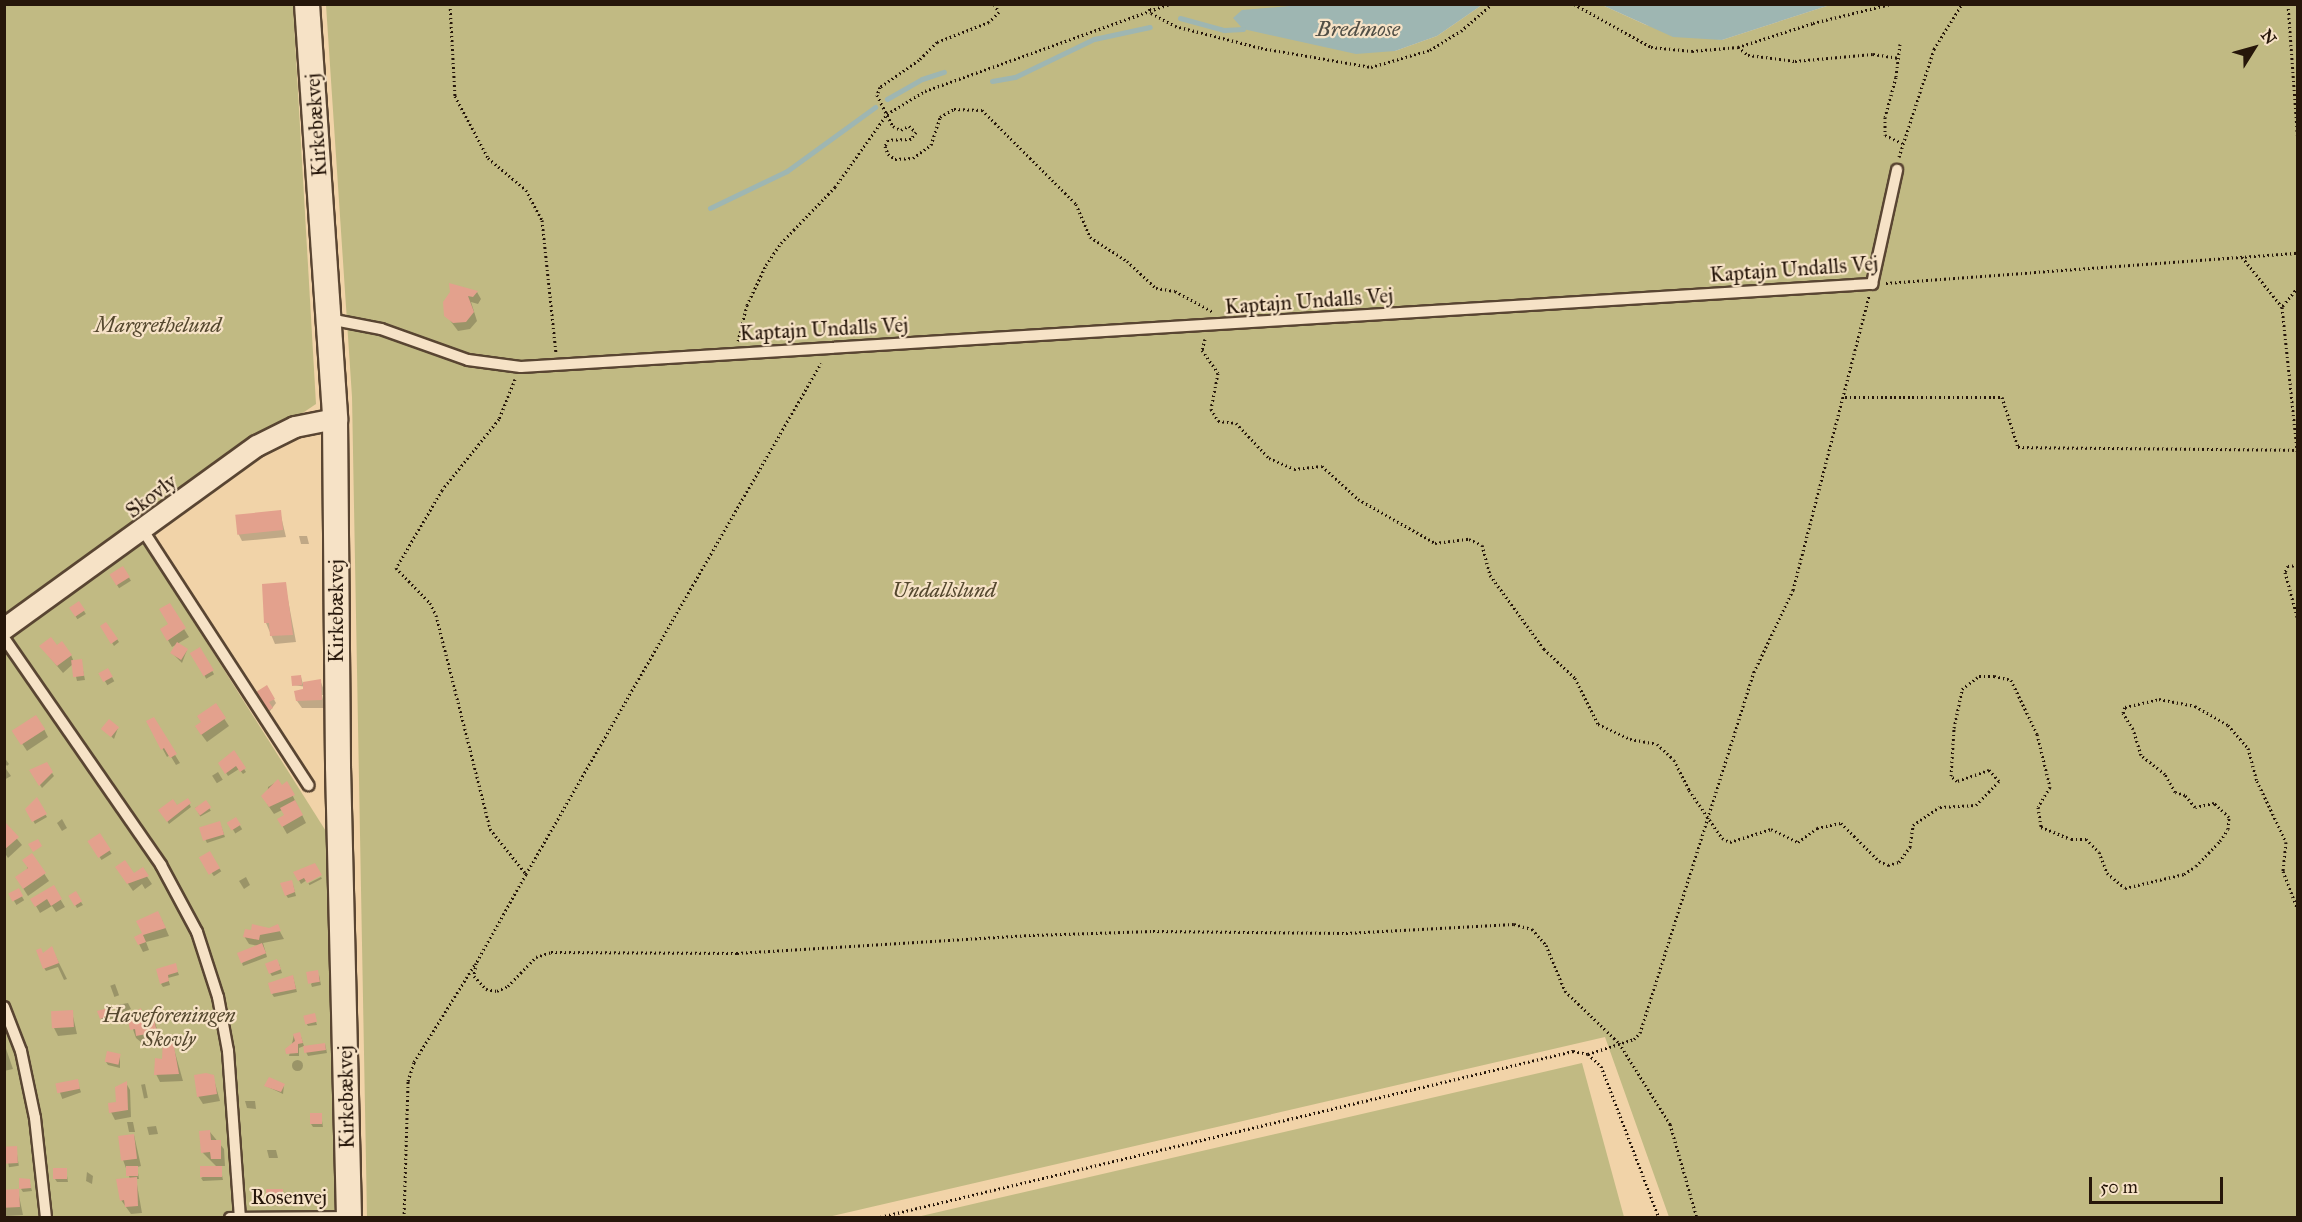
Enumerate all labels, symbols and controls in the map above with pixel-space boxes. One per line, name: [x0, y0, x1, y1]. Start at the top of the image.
water label: Bredmose: [1316, 16, 1400, 42]
north arrow: [2224, 18, 2284, 78]
text: N: [2257, 26, 2280, 48]
street label: Kirkebækvej: [300, 72, 332, 178]
street label: Kaptajn Undalls Vej: [1709, 251, 1879, 287]
street label: Kaptajn Undalls Vej: [1224, 283, 1394, 319]
park label: Margrethelund: [95, 312, 221, 338]
street label: Kaptajn Undalls Vej: [739, 312, 909, 346]
street label: Skovly: [120, 469, 182, 523]
street label: Kirkebækvej: [323, 559, 349, 663]
park label: Undallslund: [892, 577, 996, 603]
park label: Haveforeningen Skovly: [102, 1002, 236, 1052]
street label: Kirkebækvej: [332, 1045, 360, 1149]
scale bar: [2092, 1165, 2226, 1203]
text: 50 m: [2100, 1176, 2138, 1198]
street label: Rosenvej: [251, 1184, 327, 1210]

